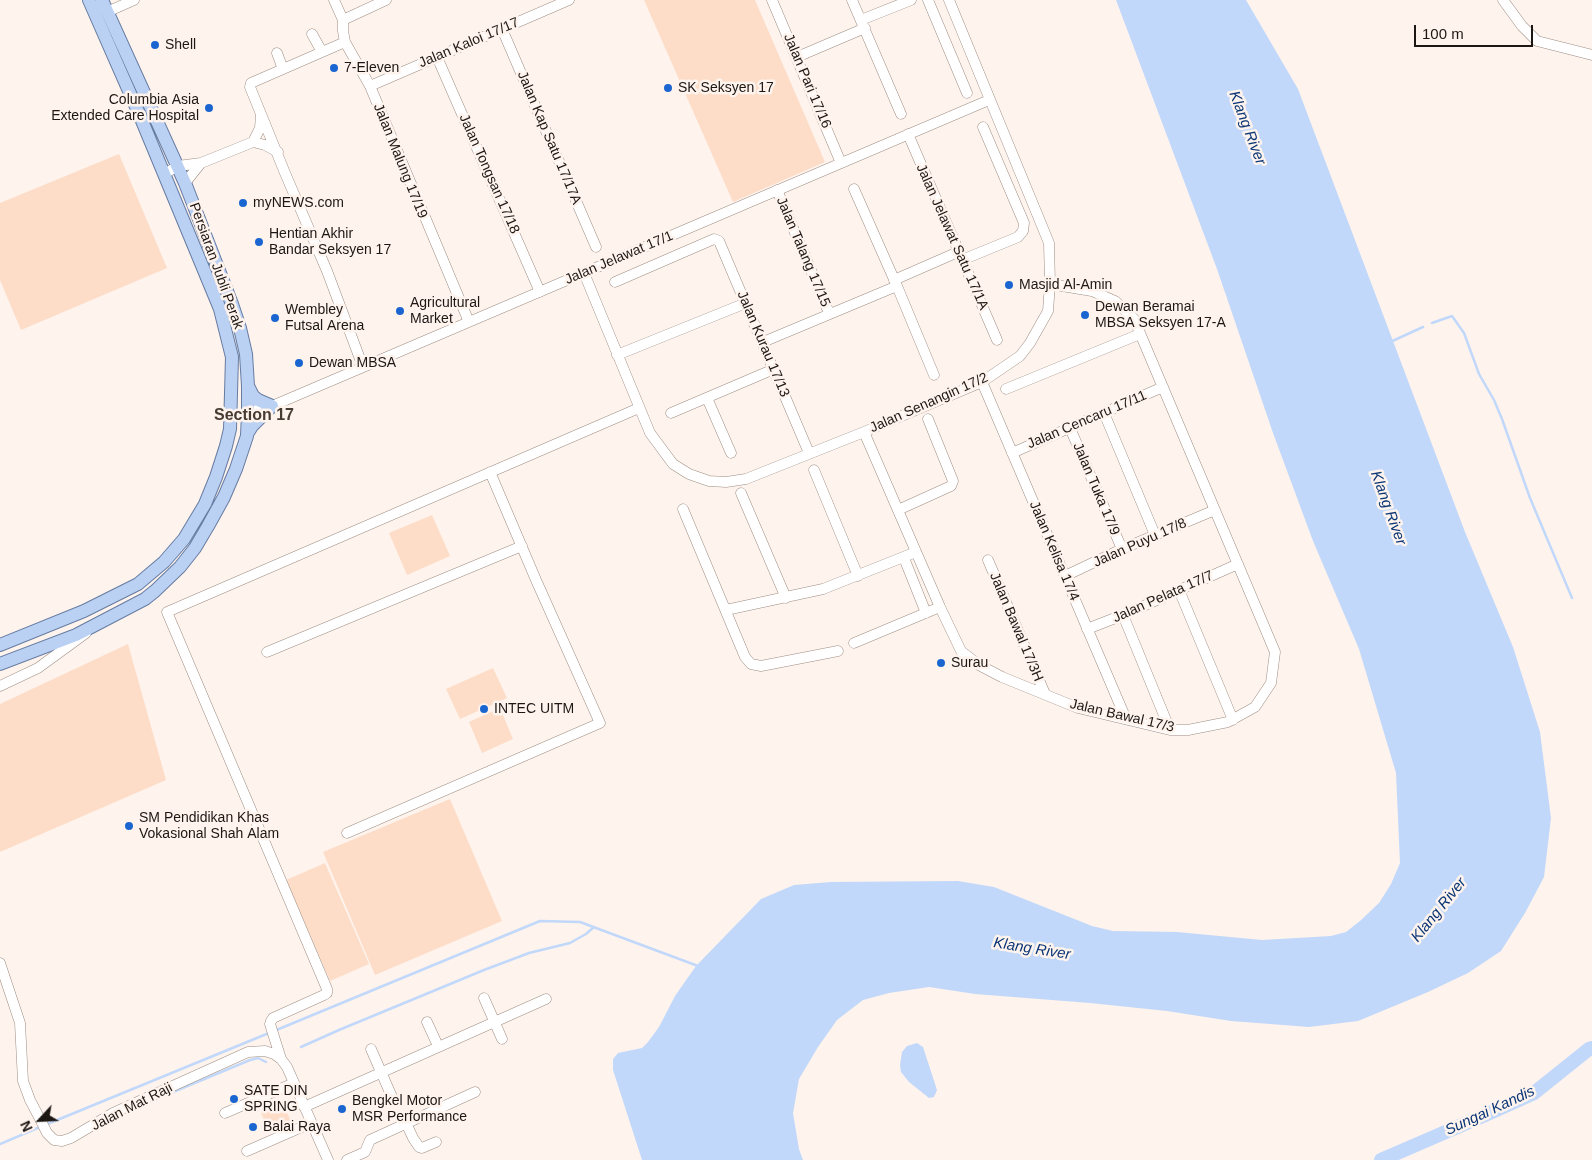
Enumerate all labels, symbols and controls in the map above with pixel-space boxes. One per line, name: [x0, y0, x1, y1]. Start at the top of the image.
street label: Jalan Kaloi 17/17: [416, 14, 522, 72]
scale bar: [1417, 15, 1536, 47]
text: 100 m: [1422, 25, 1464, 42]
street label: Jalan Pari 17/16: [780, 31, 834, 131]
place label: Shell: [165, 37, 196, 53]
marker: Shell: [149, 39, 161, 51]
place label: 7-Eleven: [344, 60, 399, 76]
marker: 7-Eleven: [328, 62, 340, 74]
street label: Jalan Kap Satu 17/17A: [513, 69, 585, 207]
place label: SK Seksyen 17: [678, 80, 774, 96]
marker: SK Seksyen 17: [662, 82, 674, 94]
water label: Klang River: [1225, 89, 1269, 167]
place label: Columbia Asia Extended Care Hospital: [51, 92, 199, 124]
street label: Jalan Malung 17/19: [369, 101, 431, 221]
marker: Columbia Asia Extended Care Hospital: [203, 102, 215, 114]
street label: Jalan Tongsan 17/18: [455, 112, 523, 236]
street label: Jalan Jelawat Satu 17/1A: [912, 161, 992, 313]
place label: myNEWS.com: [253, 195, 344, 211]
street label: Jalan Talang 17/15: [772, 195, 834, 309]
marker: myNEWS.com: [237, 197, 249, 209]
street label: Persiaran Jubli Perak: [185, 201, 247, 331]
place label: Hentian Akhir Bandar Seksyen 17: [269, 226, 391, 258]
street label: Jalan Jelawat 17/1: [562, 228, 676, 288]
marker: Hentian Akhir Bandar Seksyen 17: [253, 236, 265, 248]
place label: Masjid Al-Amin: [1019, 277, 1112, 293]
marker: Masjid Al-Amin: [1003, 279, 1015, 291]
street label: Jalan Kurau 17/13: [733, 288, 793, 400]
place label: Agricultural Market: [410, 295, 480, 328]
place label: Dewan Beramai MBSA Seksyen 17-A: [1095, 299, 1226, 332]
place label: Wembley Futsal Arena: [285, 302, 364, 334]
marker: Agricultural Market: [394, 305, 406, 317]
marker: Dewan Beramai MBSA Seksyen 17-A: [1079, 309, 1091, 321]
marker: Wembley Futsal Arena: [269, 312, 281, 324]
place label: Dewan MBSA: [309, 355, 396, 371]
marker: Dewan MBSA: [293, 357, 305, 369]
street label: Jalan Senangin 17/2: [867, 369, 991, 437]
street label: Jalan Cencaru 17/11: [1025, 387, 1149, 453]
district label: Section 17: [214, 406, 294, 426]
street label: Jalan Tuka 17/9: [1069, 440, 1123, 538]
water label: Klang River: [1366, 468, 1410, 548]
street label: Jalan Kelisa 17/4: [1025, 499, 1083, 603]
street label: Jalan Puyu 17/8: [1091, 515, 1189, 571]
street label: Jalan Pelata 17/7: [1110, 567, 1216, 627]
street label: Jalan Bawal 17/3H: [985, 570, 1047, 684]
place label: Surau: [951, 655, 988, 671]
marker: Surau: [935, 657, 947, 669]
street label: Jalan Bawal 17/3: [1068, 696, 1176, 736]
place label: INTEC UITM: [494, 701, 574, 717]
marker: INTEC UITM: [478, 703, 490, 715]
place label: SM Pendidikan Khas Vokasional Shah Alam: [139, 810, 279, 842]
marker: SM Pendidikan Khas Vokasional Shah Alam: [123, 820, 135, 832]
water label: Klang River: [1408, 874, 1470, 946]
water label: Klang River: [992, 934, 1072, 964]
street label: Jalan Mat Raji: [89, 1079, 175, 1135]
water label: Sungai Kandis: [1442, 1082, 1538, 1140]
place label: SATE DIN SPRING: [244, 1083, 308, 1116]
marker: SATE DIN SPRING: [228, 1093, 240, 1105]
place label: Bengkel Motor MSR Performance: [352, 1093, 467, 1126]
north arrow: [15, 1095, 65, 1145]
marker: Bengkel Motor MSR Performance: [336, 1103, 348, 1115]
text: N: [17, 1118, 36, 1134]
place label: Balai Raya: [263, 1119, 331, 1135]
marker: Balai Raya: [247, 1121, 259, 1133]

